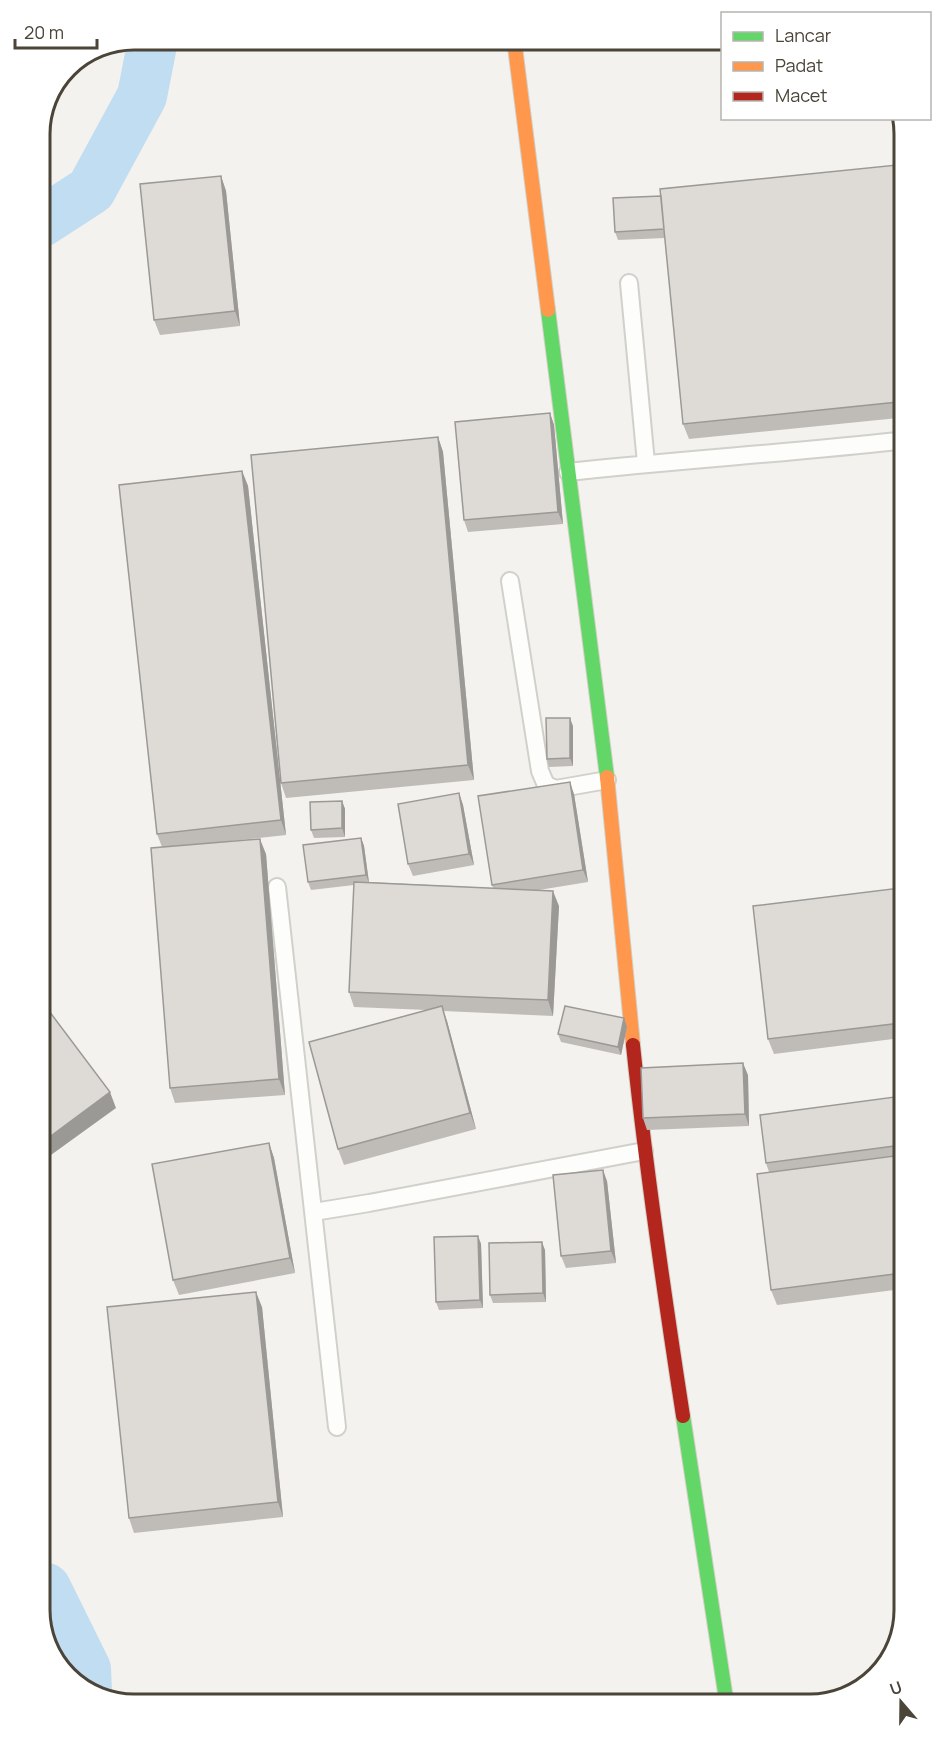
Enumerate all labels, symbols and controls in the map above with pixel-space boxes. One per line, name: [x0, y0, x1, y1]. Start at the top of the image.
scale bar: [15, 12, 98, 50]
legend: [721, 12, 931, 120]
text: 20 m: [24, 20, 64, 44]
text: Lancar: [775, 23, 832, 47]
text: Padat: [775, 53, 823, 77]
text: Macet: [775, 83, 828, 107]
north arrow: [871, 1672, 931, 1732]
text: U: [887, 1676, 905, 1700]

